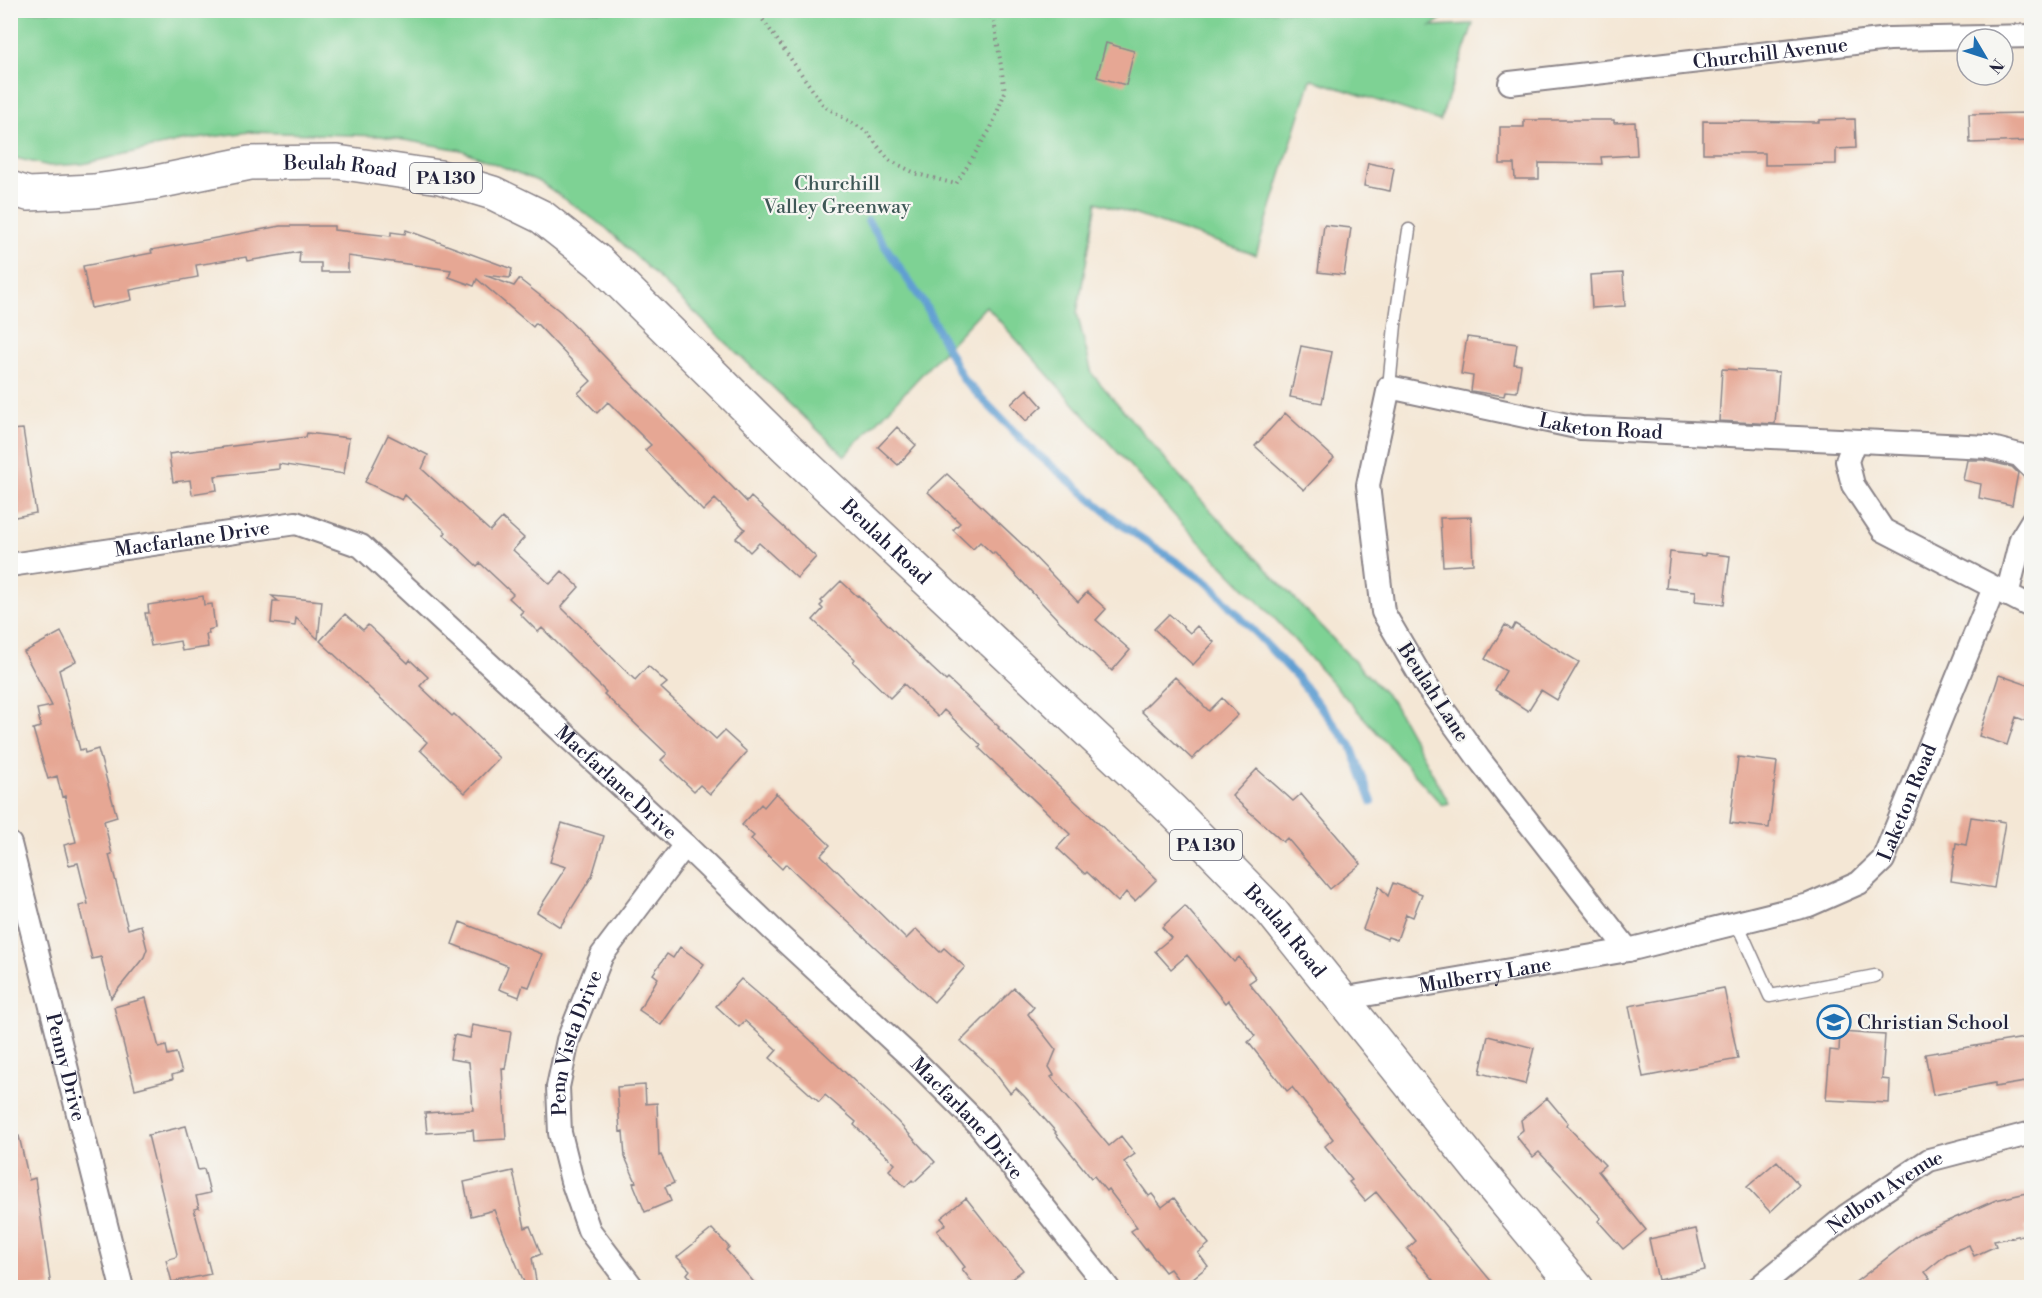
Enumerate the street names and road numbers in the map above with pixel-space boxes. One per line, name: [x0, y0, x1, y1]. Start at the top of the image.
street label: Churchill Avenue: [1692, 33, 1849, 76]
street label: Beulah Road: [282, 151, 399, 185]
road number: PA 130: [410, 163, 482, 193]
street label: Laketon Road: [1536, 408, 1664, 446]
street label: Beulah Road: [834, 494, 936, 591]
street label: Macfarlane Drive: [113, 516, 272, 564]
street label: Beulah Lane: [1391, 638, 1474, 747]
street label: Macfarlane Drive: [550, 721, 682, 845]
street label: Laketon Road: [1873, 740, 1943, 865]
road number: PA 130: [1170, 830, 1242, 860]
street label: Beulah Road: [1237, 879, 1331, 984]
street label: Mulberry Lane: [1417, 952, 1553, 1000]
street label: Penn Vista Drive: [547, 967, 609, 1117]
street label: Penny Drive: [39, 1011, 90, 1124]
street label: Macfarlane Drive: [905, 1053, 1028, 1185]
street label: Nelbon Avenue: [1822, 1146, 1946, 1240]

